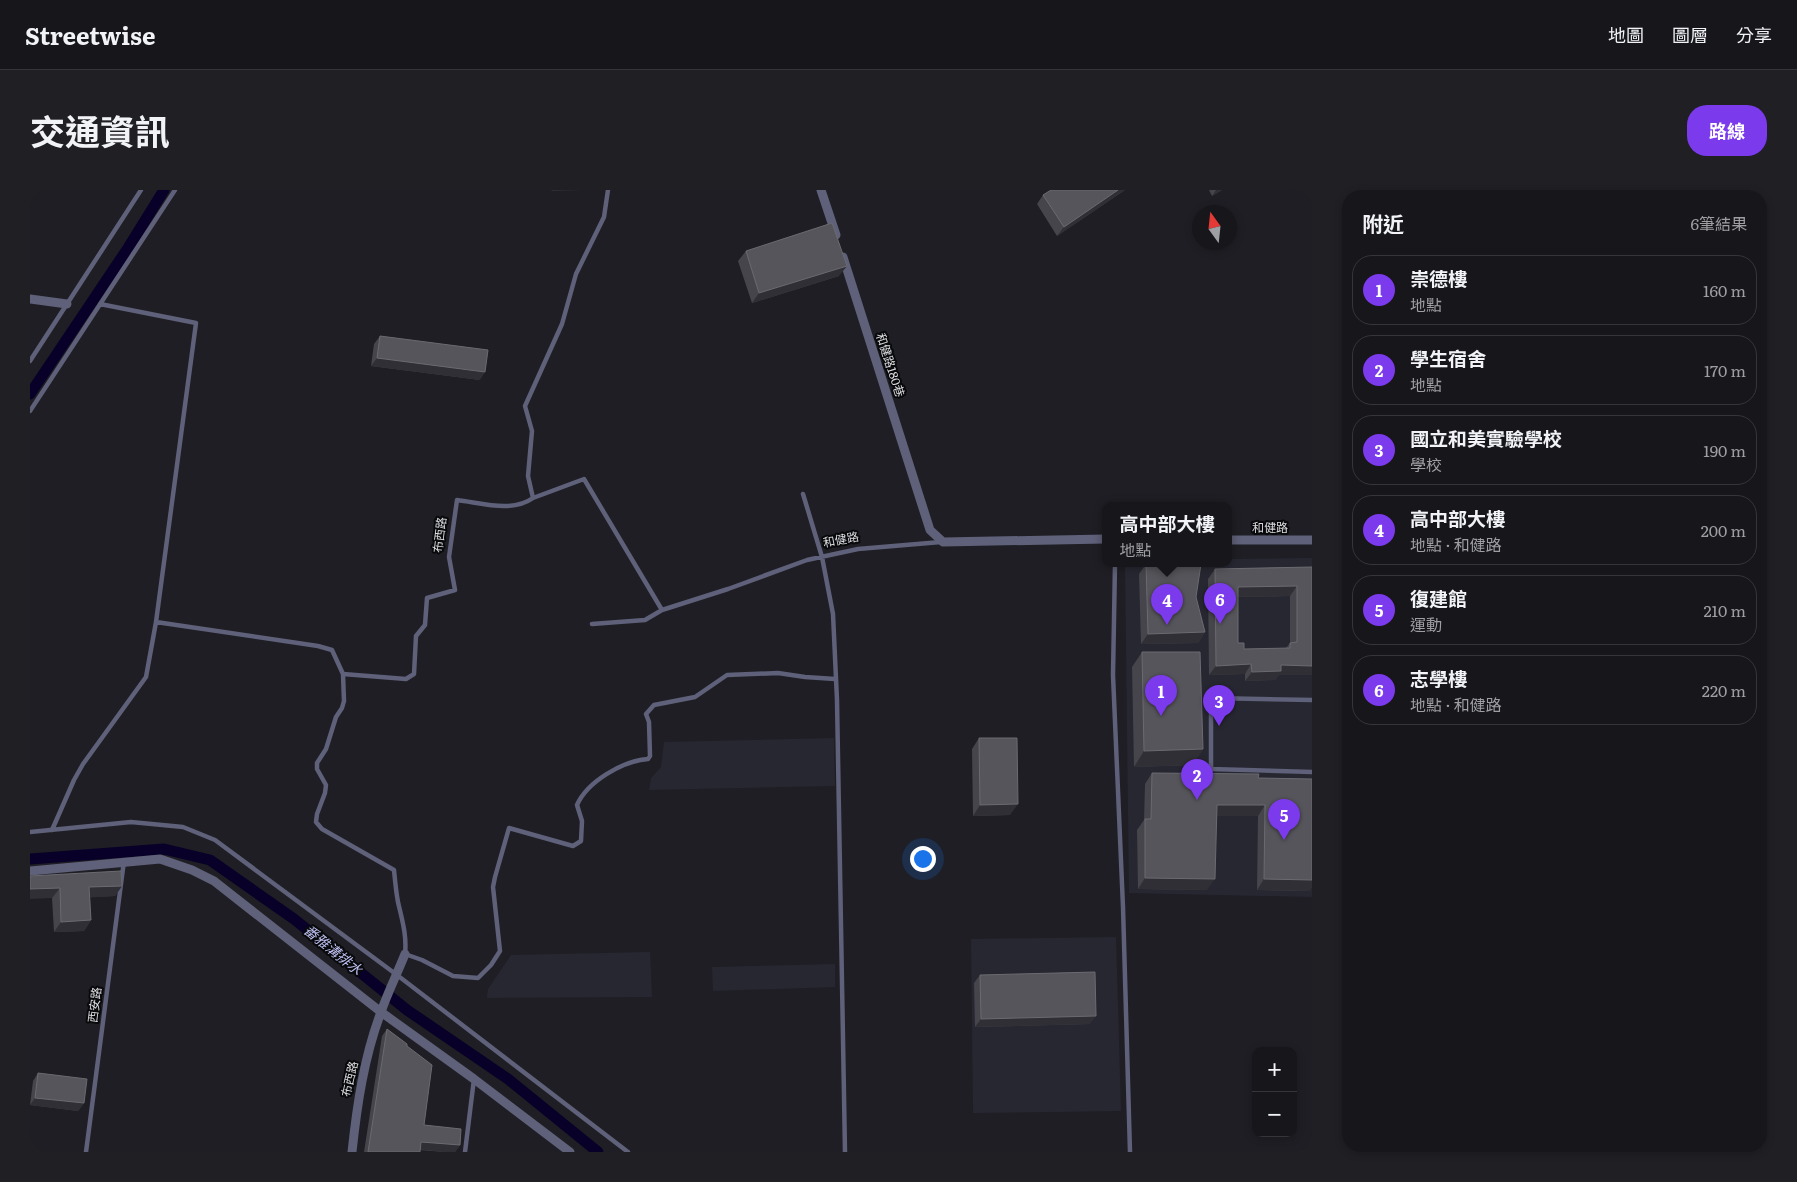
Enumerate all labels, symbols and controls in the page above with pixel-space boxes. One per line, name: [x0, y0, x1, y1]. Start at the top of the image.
text: Streetwise: [25, 17, 155, 52]
text: 地圖: [1608, 21, 1644, 48]
text: 圖層: [1672, 21, 1708, 48]
text: 分享: [1736, 21, 1772, 48]
text: 交通資訊: [30, 104, 170, 156]
button: 路線: [1687, 105, 1767, 156]
north arrow: [1192, 205, 1237, 250]
text: 附近: [1362, 207, 1404, 238]
text: 6筆結果: [1690, 211, 1747, 235]
text: 崇德樓: [1410, 264, 1467, 292]
text: 1: [1376, 278, 1382, 302]
text: 160 m: [1703, 278, 1746, 302]
text: 地點: [1410, 292, 1442, 316]
street label: 和健路180巷: [872, 330, 910, 399]
text: 學生宿舍: [1410, 344, 1486, 372]
text: 2: [1375, 358, 1383, 382]
text: 170 m: [1704, 358, 1746, 382]
text: 地點: [1410, 372, 1442, 396]
text: 國立和美實驗學校: [1410, 424, 1562, 452]
text: 3: [1375, 438, 1383, 462]
text: 190 m: [1703, 438, 1746, 462]
text: 學校: [1410, 452, 1442, 476]
popup: [1102, 502, 1232, 567]
text: 高中部大樓: [1410, 504, 1505, 532]
text: 高中部大樓: [1119, 509, 1215, 537]
street label: 布西路: [428, 516, 450, 554]
street label: 和健路: [1252, 518, 1288, 536]
text: 4: [1374, 518, 1384, 542]
text: 200 m: [1701, 518, 1746, 542]
street label: 和健路: [821, 527, 860, 551]
text: 地點 · 和健路: [1410, 532, 1502, 556]
text: 地點: [1119, 537, 1152, 561]
pin: 6: [1204, 583, 1236, 624]
pin: 4: [1151, 584, 1183, 625]
text: 復建館: [1410, 584, 1467, 612]
text: 5: [1375, 598, 1383, 622]
text: 210 m: [1703, 598, 1746, 622]
text: 運動: [1410, 612, 1442, 636]
text: 志學樓: [1410, 664, 1467, 692]
pin: 1: [1145, 675, 1177, 716]
text: 6: [1374, 678, 1384, 702]
text: 220 m: [1702, 678, 1746, 702]
pin: 3: [1203, 685, 1235, 726]
text: 地點 · 和健路: [1410, 692, 1502, 716]
pin: 2: [1181, 759, 1213, 800]
pin: 5: [1268, 799, 1300, 840]
your location: [910, 846, 936, 872]
water label: 番雅溝排水: [300, 919, 368, 980]
street label: 西安路: [83, 986, 105, 1024]
map controls: [1252, 1047, 1297, 1137]
button: +: [1252, 1047, 1297, 1092]
street label: 布西路: [336, 1059, 362, 1098]
button: −: [1252, 1092, 1297, 1137]

